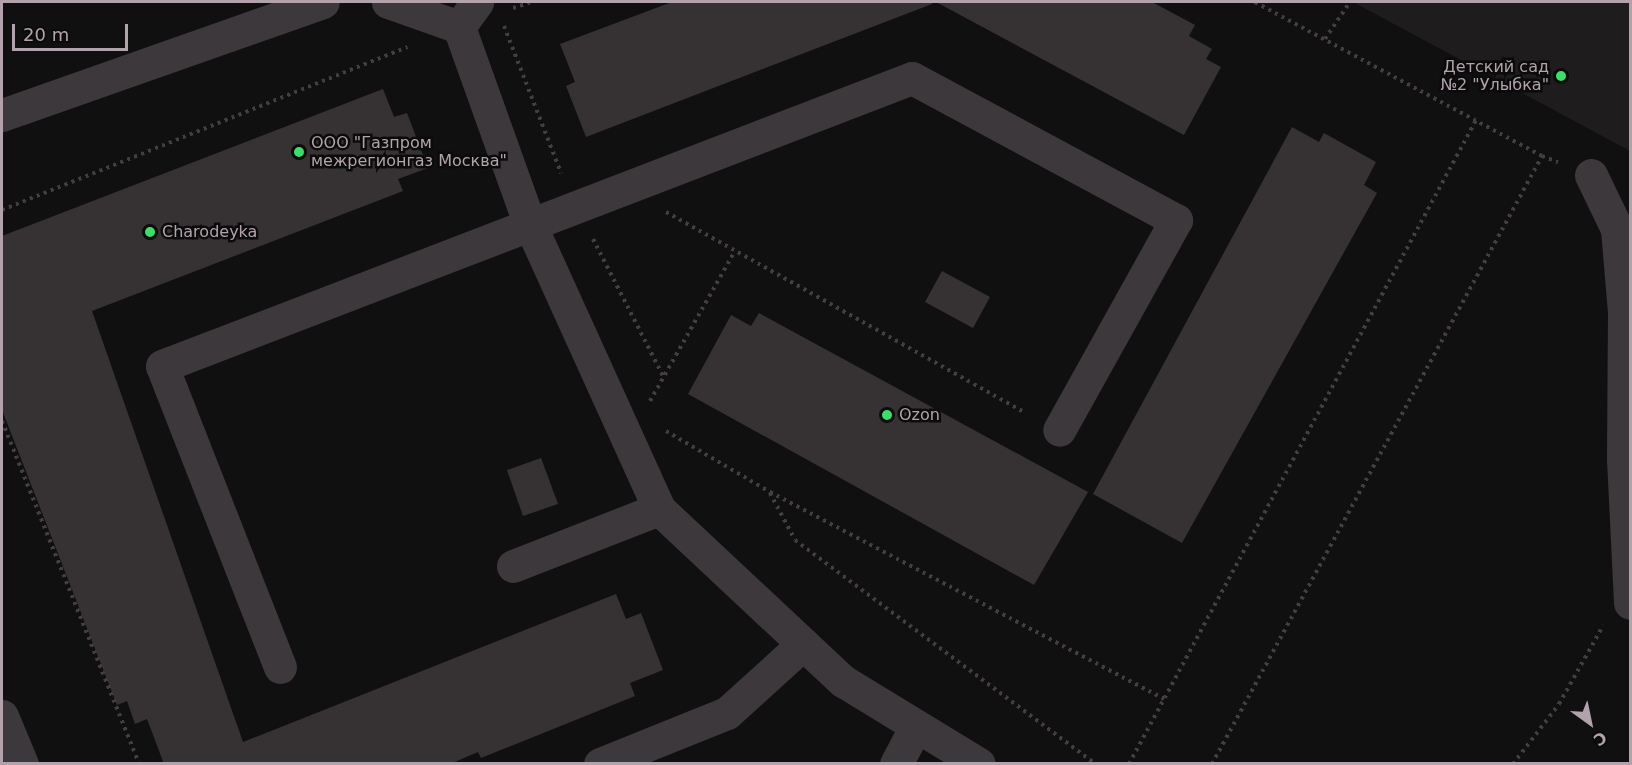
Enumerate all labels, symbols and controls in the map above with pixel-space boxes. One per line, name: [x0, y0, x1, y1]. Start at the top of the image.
scale bar: [15, 12, 130, 50]
text: 20 m: [23, 24, 69, 45]
place label: Детский сад №2 "Улыбка": [1440, 57, 1549, 95]
marker: Детский сад №2 "Улыбка": [1554, 69, 1568, 83]
place label: ООО "Газпром межрегионгаз Москва": [311, 133, 507, 171]
marker: ООО "Газпром межрегионгаз Москва": [292, 145, 306, 159]
place label: Charodeyka: [162, 222, 257, 242]
marker: Charodeyka: [143, 225, 157, 239]
place label: Ozon: [899, 405, 940, 425]
marker: Ozon: [880, 408, 894, 422]
north arrow: [1560, 693, 1620, 753]
text: С: [1590, 727, 1610, 750]

